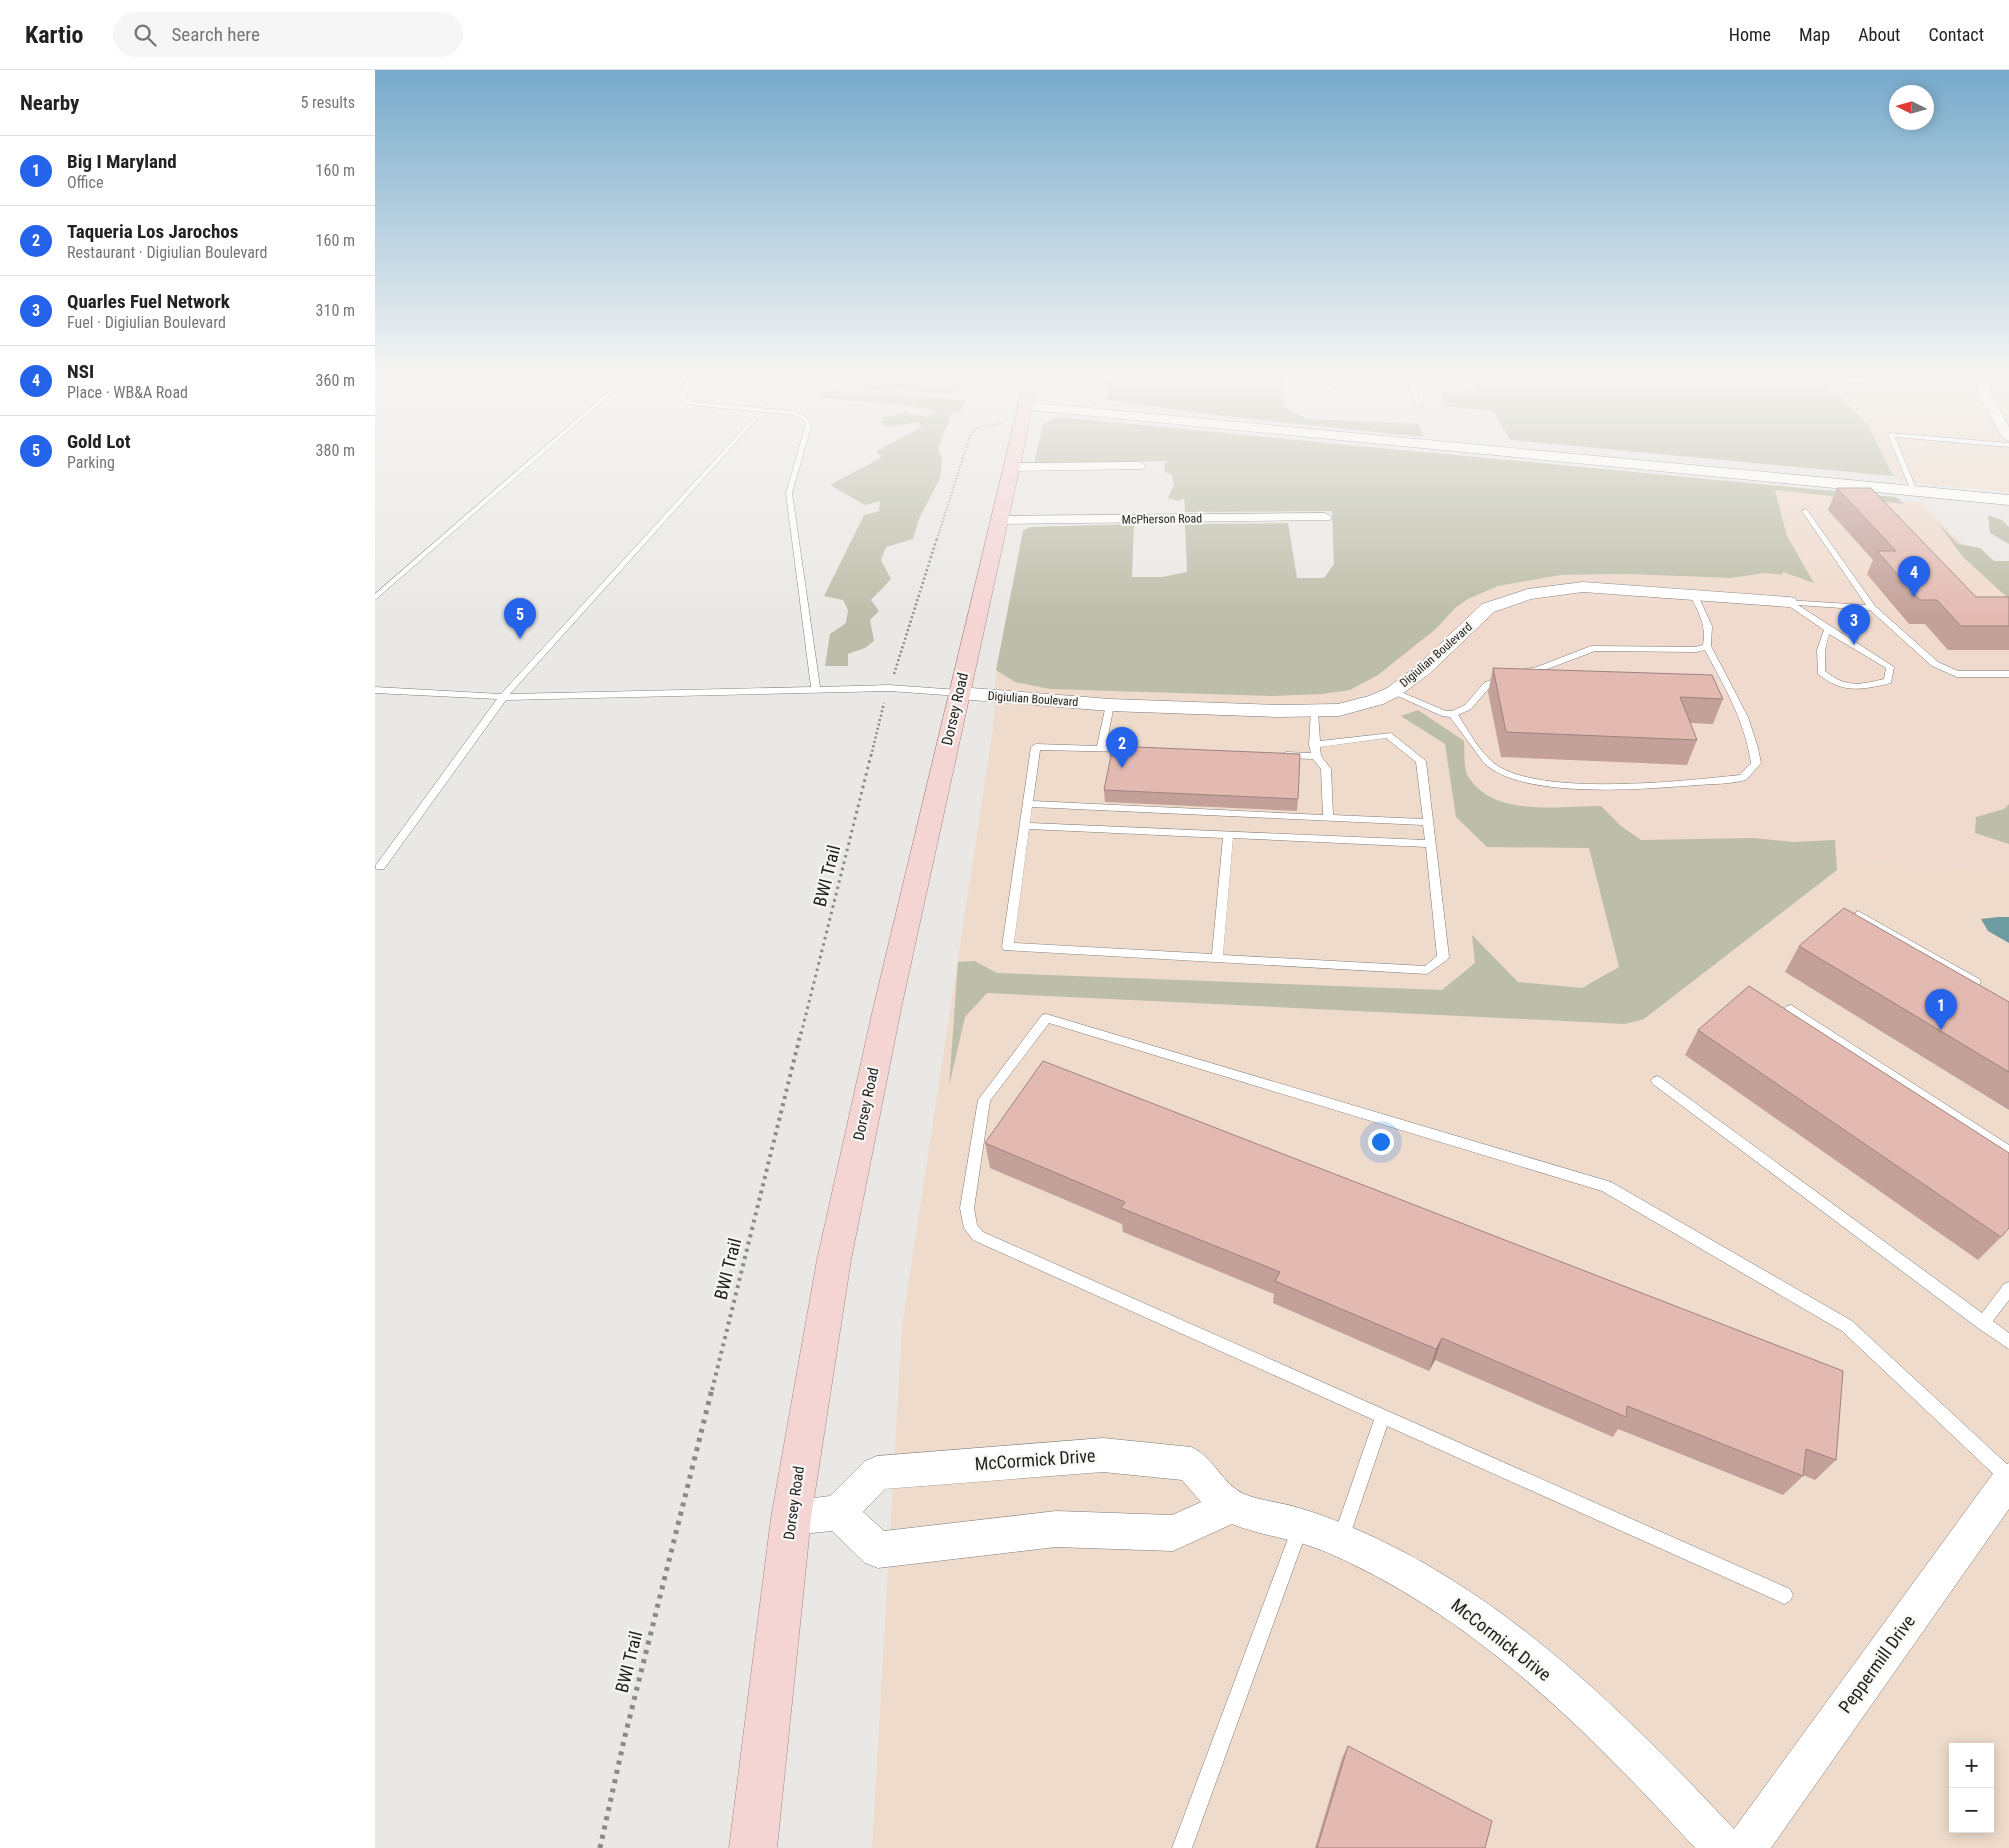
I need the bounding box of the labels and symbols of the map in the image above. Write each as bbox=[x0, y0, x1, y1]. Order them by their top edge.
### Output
north arrow bbox=[1889, 85, 1934, 130]
street label: McPherson Road bbox=[1122, 511, 1202, 527]
pin: 4 bbox=[1898, 556, 1930, 597]
pin: 5 bbox=[504, 598, 536, 639]
pin: 3 bbox=[1838, 604, 1870, 645]
street label: Digiulian Boulevard bbox=[1397, 620, 1475, 690]
street label: Dorsey Road bbox=[938, 671, 972, 747]
street label: Digiulian Boulevard bbox=[987, 689, 1079, 709]
pin: 2 bbox=[1106, 727, 1138, 768]
street label: BWI Trail bbox=[809, 843, 844, 909]
pin: 1 bbox=[1925, 989, 1957, 1030]
street label: Dorsey Road bbox=[849, 1066, 883, 1142]
your location bbox=[1368, 1129, 1394, 1155]
street label: BWI Trail bbox=[710, 1236, 745, 1302]
street label: McCormick Drive bbox=[974, 1445, 1096, 1474]
street label: Dorsey Road bbox=[780, 1465, 808, 1541]
street label: McCormick Drive bbox=[1447, 1594, 1555, 1685]
street label: Peppermill Drive bbox=[1834, 1611, 1919, 1717]
street label: BWI Trail bbox=[611, 1629, 646, 1695]

